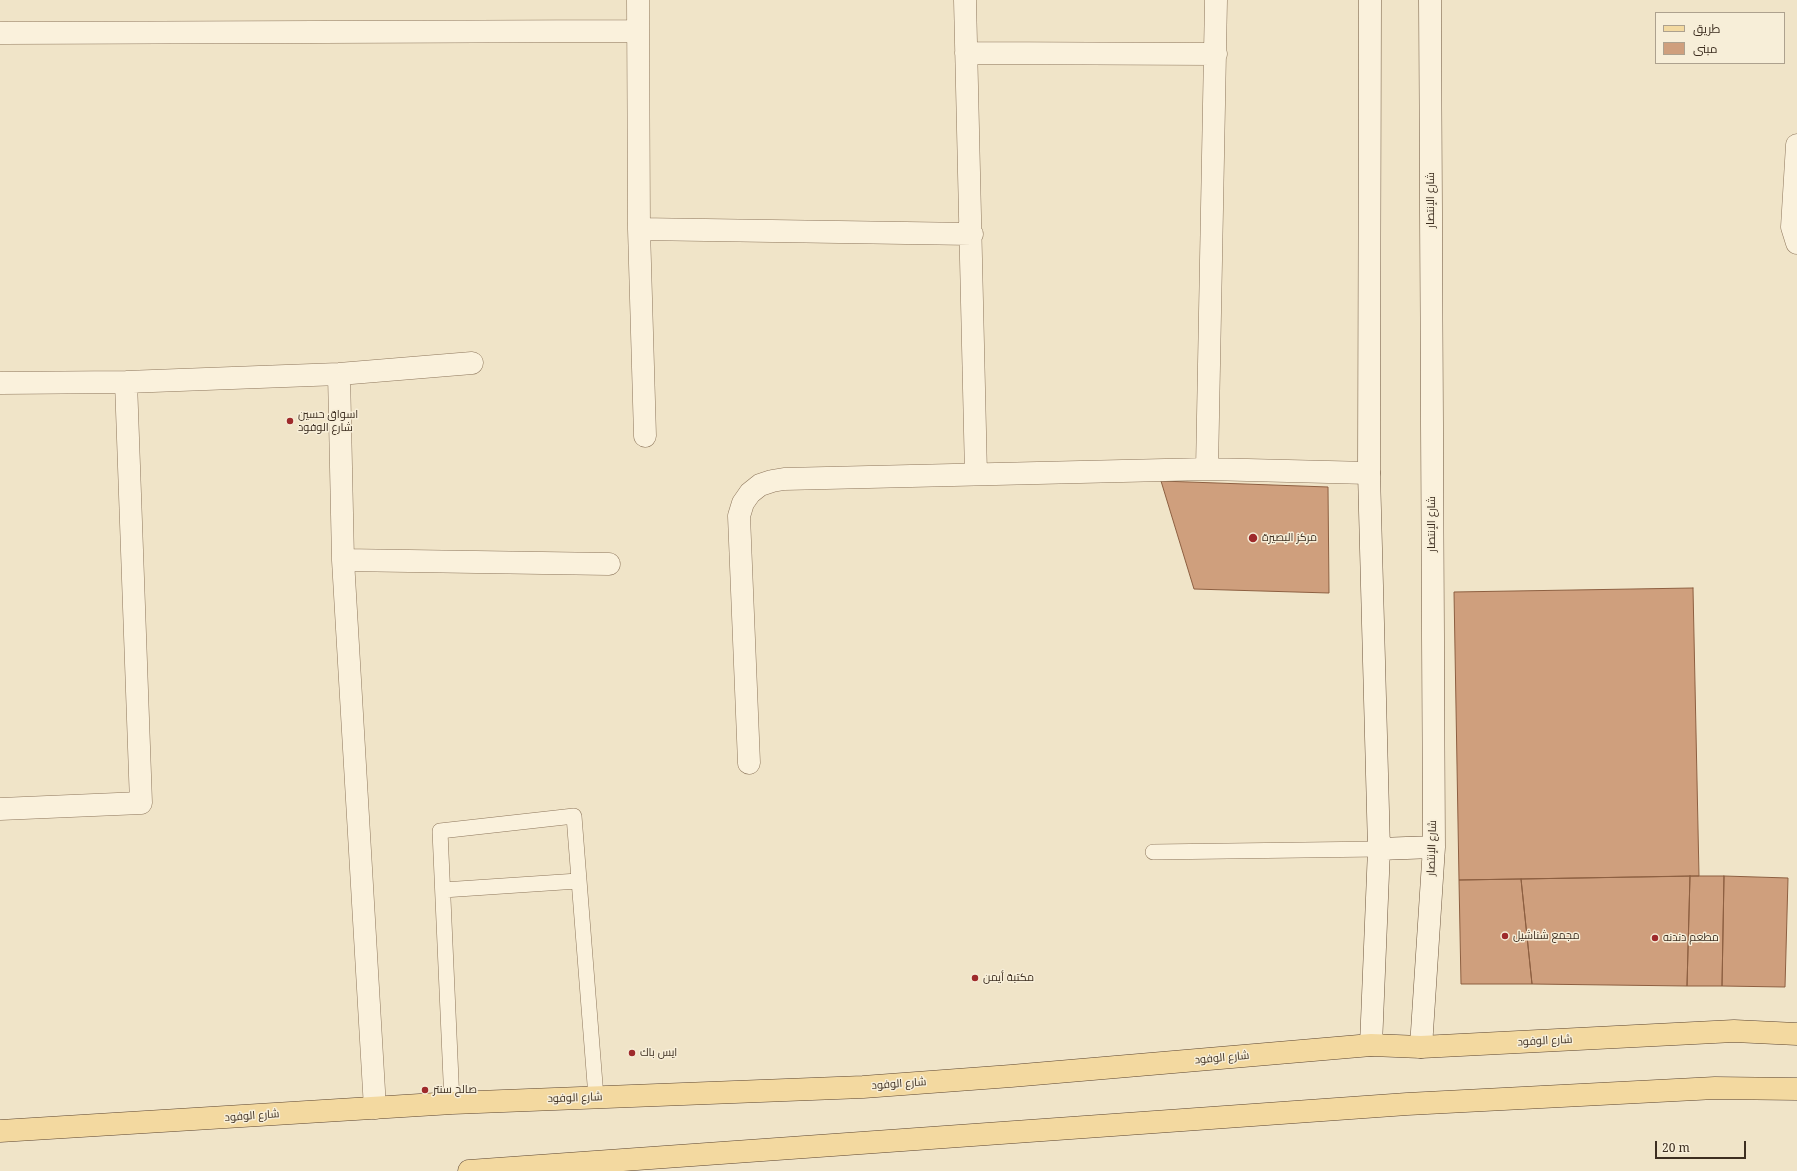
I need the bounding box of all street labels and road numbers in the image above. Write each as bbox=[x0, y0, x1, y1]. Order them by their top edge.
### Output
street label: شارع الإنتصار bbox=[1424, 172, 1438, 228]
street label: شارع الإنتصار bbox=[1425, 496, 1439, 552]
street label: شارع الإنتصار bbox=[1424, 820, 1440, 876]
street label: شارع الوفود bbox=[1517, 1033, 1573, 1049]
street label: شارع الوفود bbox=[1194, 1049, 1250, 1067]
street label: شارع الوفود bbox=[871, 1076, 927, 1092]
street label: شارع الوفود bbox=[547, 1090, 603, 1106]
street label: شارع الوفود bbox=[224, 1108, 280, 1124]

